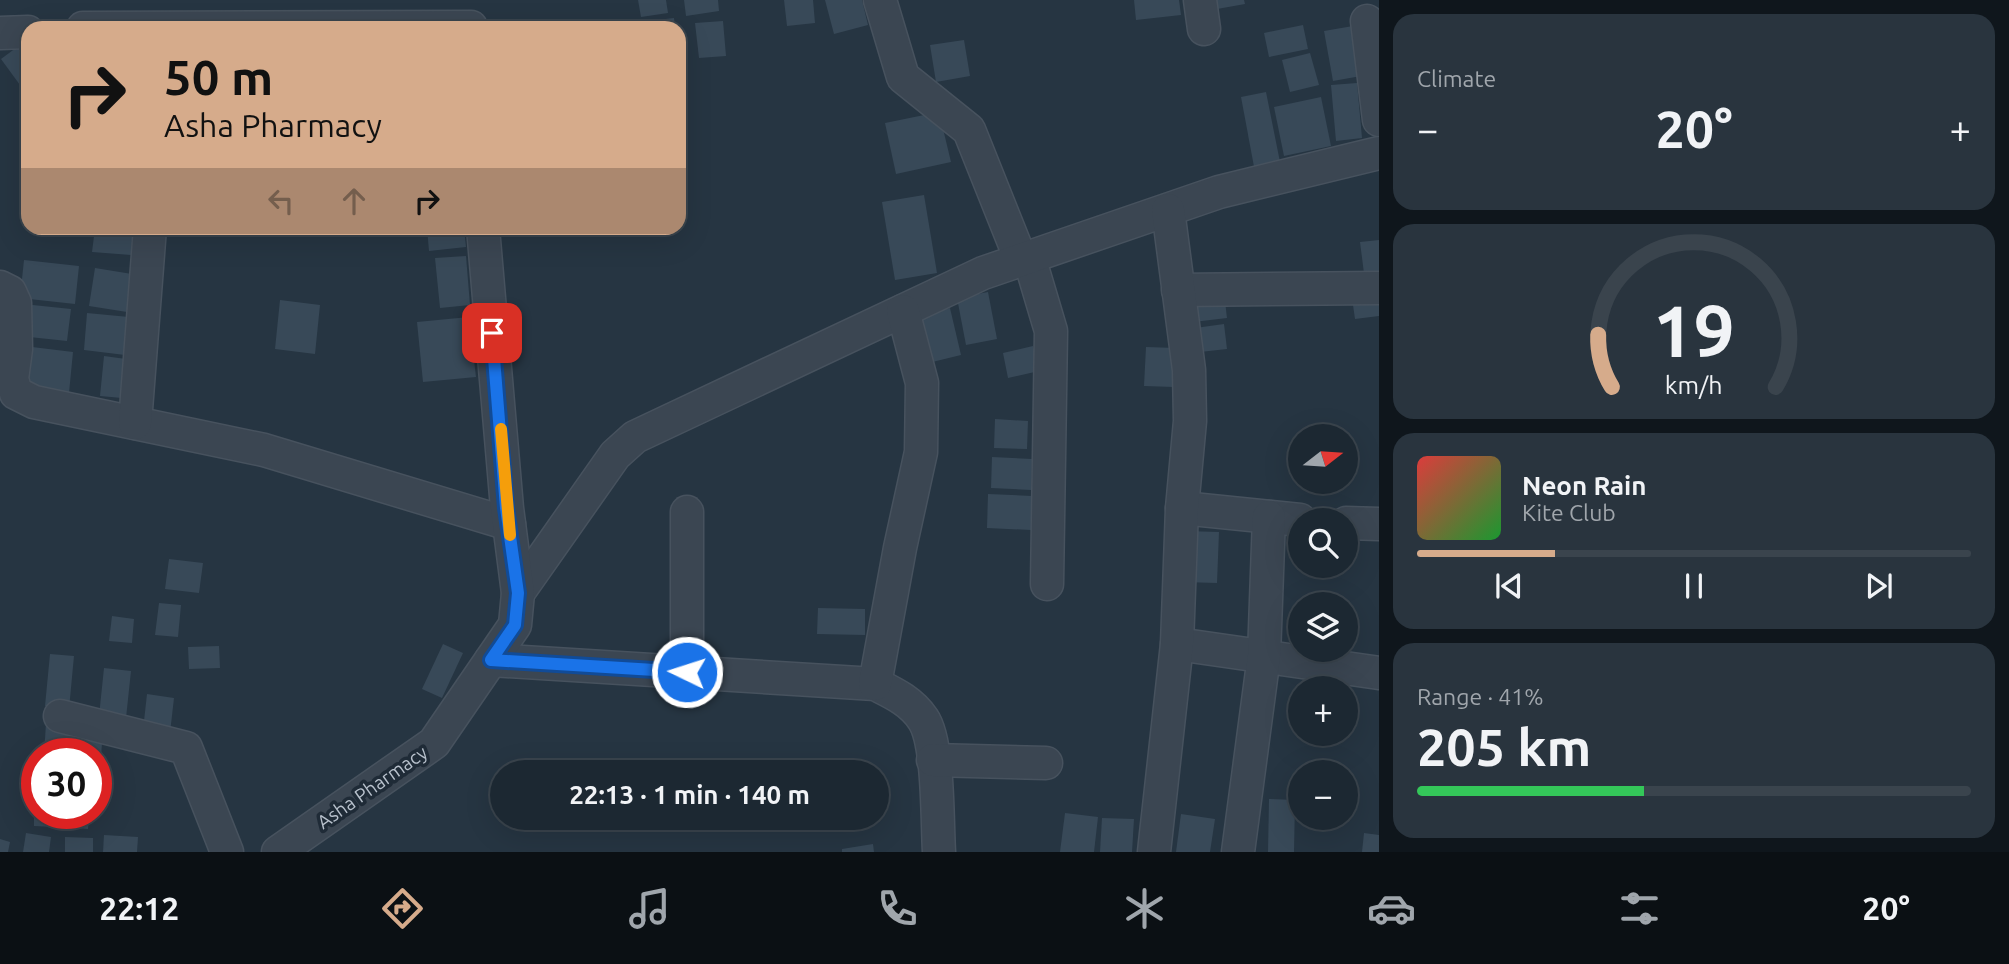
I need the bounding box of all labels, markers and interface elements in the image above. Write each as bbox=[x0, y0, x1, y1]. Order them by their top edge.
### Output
icon: right bbox=[49, 49, 140, 140]
text: 50 m bbox=[164, 49, 273, 104]
text: Climate bbox=[1417, 66, 1496, 91]
text: 20° bbox=[1655, 100, 1733, 158]
text: Asha Pharmacy bbox=[164, 107, 382, 143]
text: − bbox=[1417, 108, 1438, 150]
text: + bbox=[1950, 108, 1971, 150]
icon: left bbox=[262, 182, 300, 220]
icon: ahead bbox=[335, 182, 373, 220]
icon: right bbox=[408, 182, 446, 220]
text: 19 bbox=[1653, 290, 1735, 372]
pin bbox=[462, 303, 522, 363]
icon: arrive bbox=[473, 314, 511, 352]
text: km/h bbox=[1665, 371, 1723, 399]
north arrow bbox=[1288, 424, 1358, 494]
map controls bbox=[1288, 424, 1358, 830]
text: Neon Rain bbox=[1522, 471, 1647, 500]
text: Kite Club bbox=[1522, 500, 1616, 525]
button: search bbox=[1288, 508, 1358, 578]
icon: previous bbox=[1490, 567, 1528, 605]
icon: pause bbox=[1675, 567, 1713, 605]
icon: next bbox=[1860, 567, 1898, 605]
button: layers bbox=[1288, 592, 1358, 662]
position arrow bbox=[650, 635, 724, 709]
button: + bbox=[1288, 676, 1358, 746]
text: Range · 41% bbox=[1417, 684, 1544, 709]
text: 205 km bbox=[1417, 718, 1591, 776]
speed limit sign: 30 bbox=[21, 738, 112, 829]
street label: Asha Pharmacy bbox=[313, 741, 431, 833]
button: − bbox=[1288, 760, 1358, 830]
text: 22:13 · 1 min · 140 m bbox=[569, 780, 810, 809]
icon: directions bbox=[378, 884, 427, 933]
icon: music bbox=[625, 884, 674, 933]
icon: phone bbox=[873, 884, 922, 933]
icon: climate bbox=[1120, 884, 1169, 933]
icon: car bbox=[1367, 884, 1416, 933]
icon: filters bbox=[1615, 884, 1664, 933]
text: 22:12 bbox=[99, 890, 179, 926]
text: 20° bbox=[1862, 890, 1910, 926]

